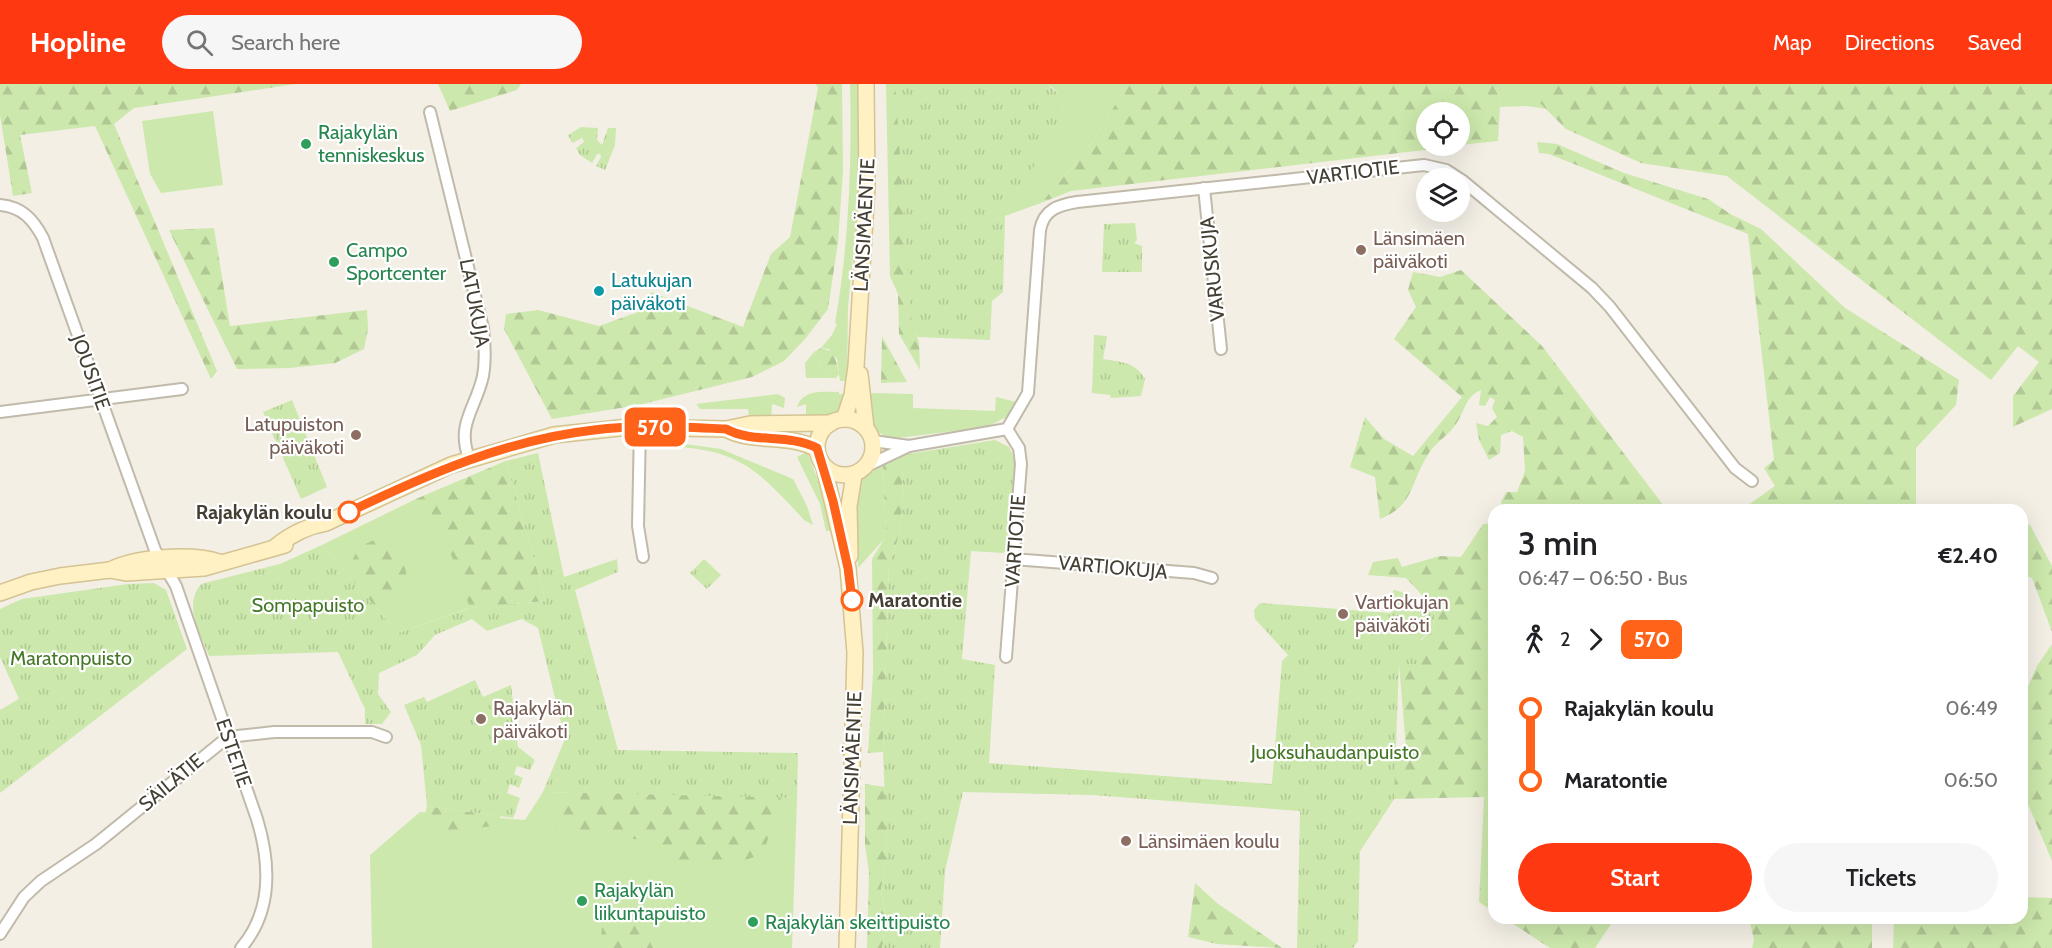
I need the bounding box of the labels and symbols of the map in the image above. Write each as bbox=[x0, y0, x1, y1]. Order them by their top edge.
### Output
place label: Rajakylän tenniskeskus bbox=[318, 120, 425, 167]
marker: Rajakylän tenniskeskus bbox=[299, 137, 313, 151]
street label: VARTIOTIE bbox=[1305, 154, 1401, 190]
street label: LÄNSIMÄENTIE bbox=[849, 158, 879, 292]
street label: VARUSKUJA bbox=[1195, 215, 1229, 322]
place label: Länsimäen päiväkoti bbox=[1373, 226, 1465, 273]
place label: Campo Sportcenter bbox=[346, 238, 447, 285]
marker: Länsimäen päiväkoti bbox=[1354, 243, 1368, 257]
marker: Campo Sportcenter bbox=[327, 255, 341, 269]
street label: LATUKUJA bbox=[455, 257, 495, 350]
place label: Latukujan päiväkoti bbox=[611, 268, 692, 315]
marker: Latukujan päiväkoti bbox=[592, 284, 606, 298]
street label: JOUSITIE bbox=[66, 330, 116, 413]
line badge: 570 bbox=[620, 408, 690, 446]
place label: Latupuiston päiväkoti bbox=[244, 412, 344, 459]
marker: Latupuiston päiväkoti bbox=[349, 428, 363, 442]
street label: VARTIOTIE bbox=[1000, 494, 1030, 588]
place label: Rajakylän koulu bbox=[196, 500, 332, 524]
marker: Rajakylän koulu bbox=[338, 501, 360, 523]
street label: VARTIOKUJA bbox=[1057, 550, 1169, 584]
place label: Maratontie bbox=[868, 588, 962, 612]
marker: Maratontie bbox=[841, 589, 863, 611]
place label: Vartiokujan päiväköti bbox=[1355, 590, 1449, 637]
park label: Sompapuisto bbox=[252, 593, 364, 617]
marker: Vartiokujan päiväköti bbox=[1336, 607, 1350, 621]
park label: Maratonpuisto bbox=[10, 646, 132, 670]
street label: LÄNSIMÄENTIE bbox=[838, 691, 866, 825]
place label: Rajakylän päiväkoti bbox=[493, 696, 573, 743]
marker: Rajakylän päiväkoti bbox=[474, 712, 488, 726]
street label: ESTETIE bbox=[211, 715, 257, 791]
park label: Juoksuhaudanpuisto bbox=[1250, 740, 1419, 764]
street label: SÄILÄTIE bbox=[134, 748, 208, 816]
place label: Länsimäen koulu bbox=[1138, 829, 1280, 853]
marker: Länsimäen koulu bbox=[1119, 834, 1133, 848]
place label: Rajakylän liikuntapuisto bbox=[594, 878, 706, 925]
marker: Rajakylän liikuntapuisto bbox=[575, 894, 589, 908]
place label: Rajakylän skeittipuisto bbox=[765, 910, 950, 934]
marker: Rajakylän skeittipuisto bbox=[746, 915, 760, 929]

